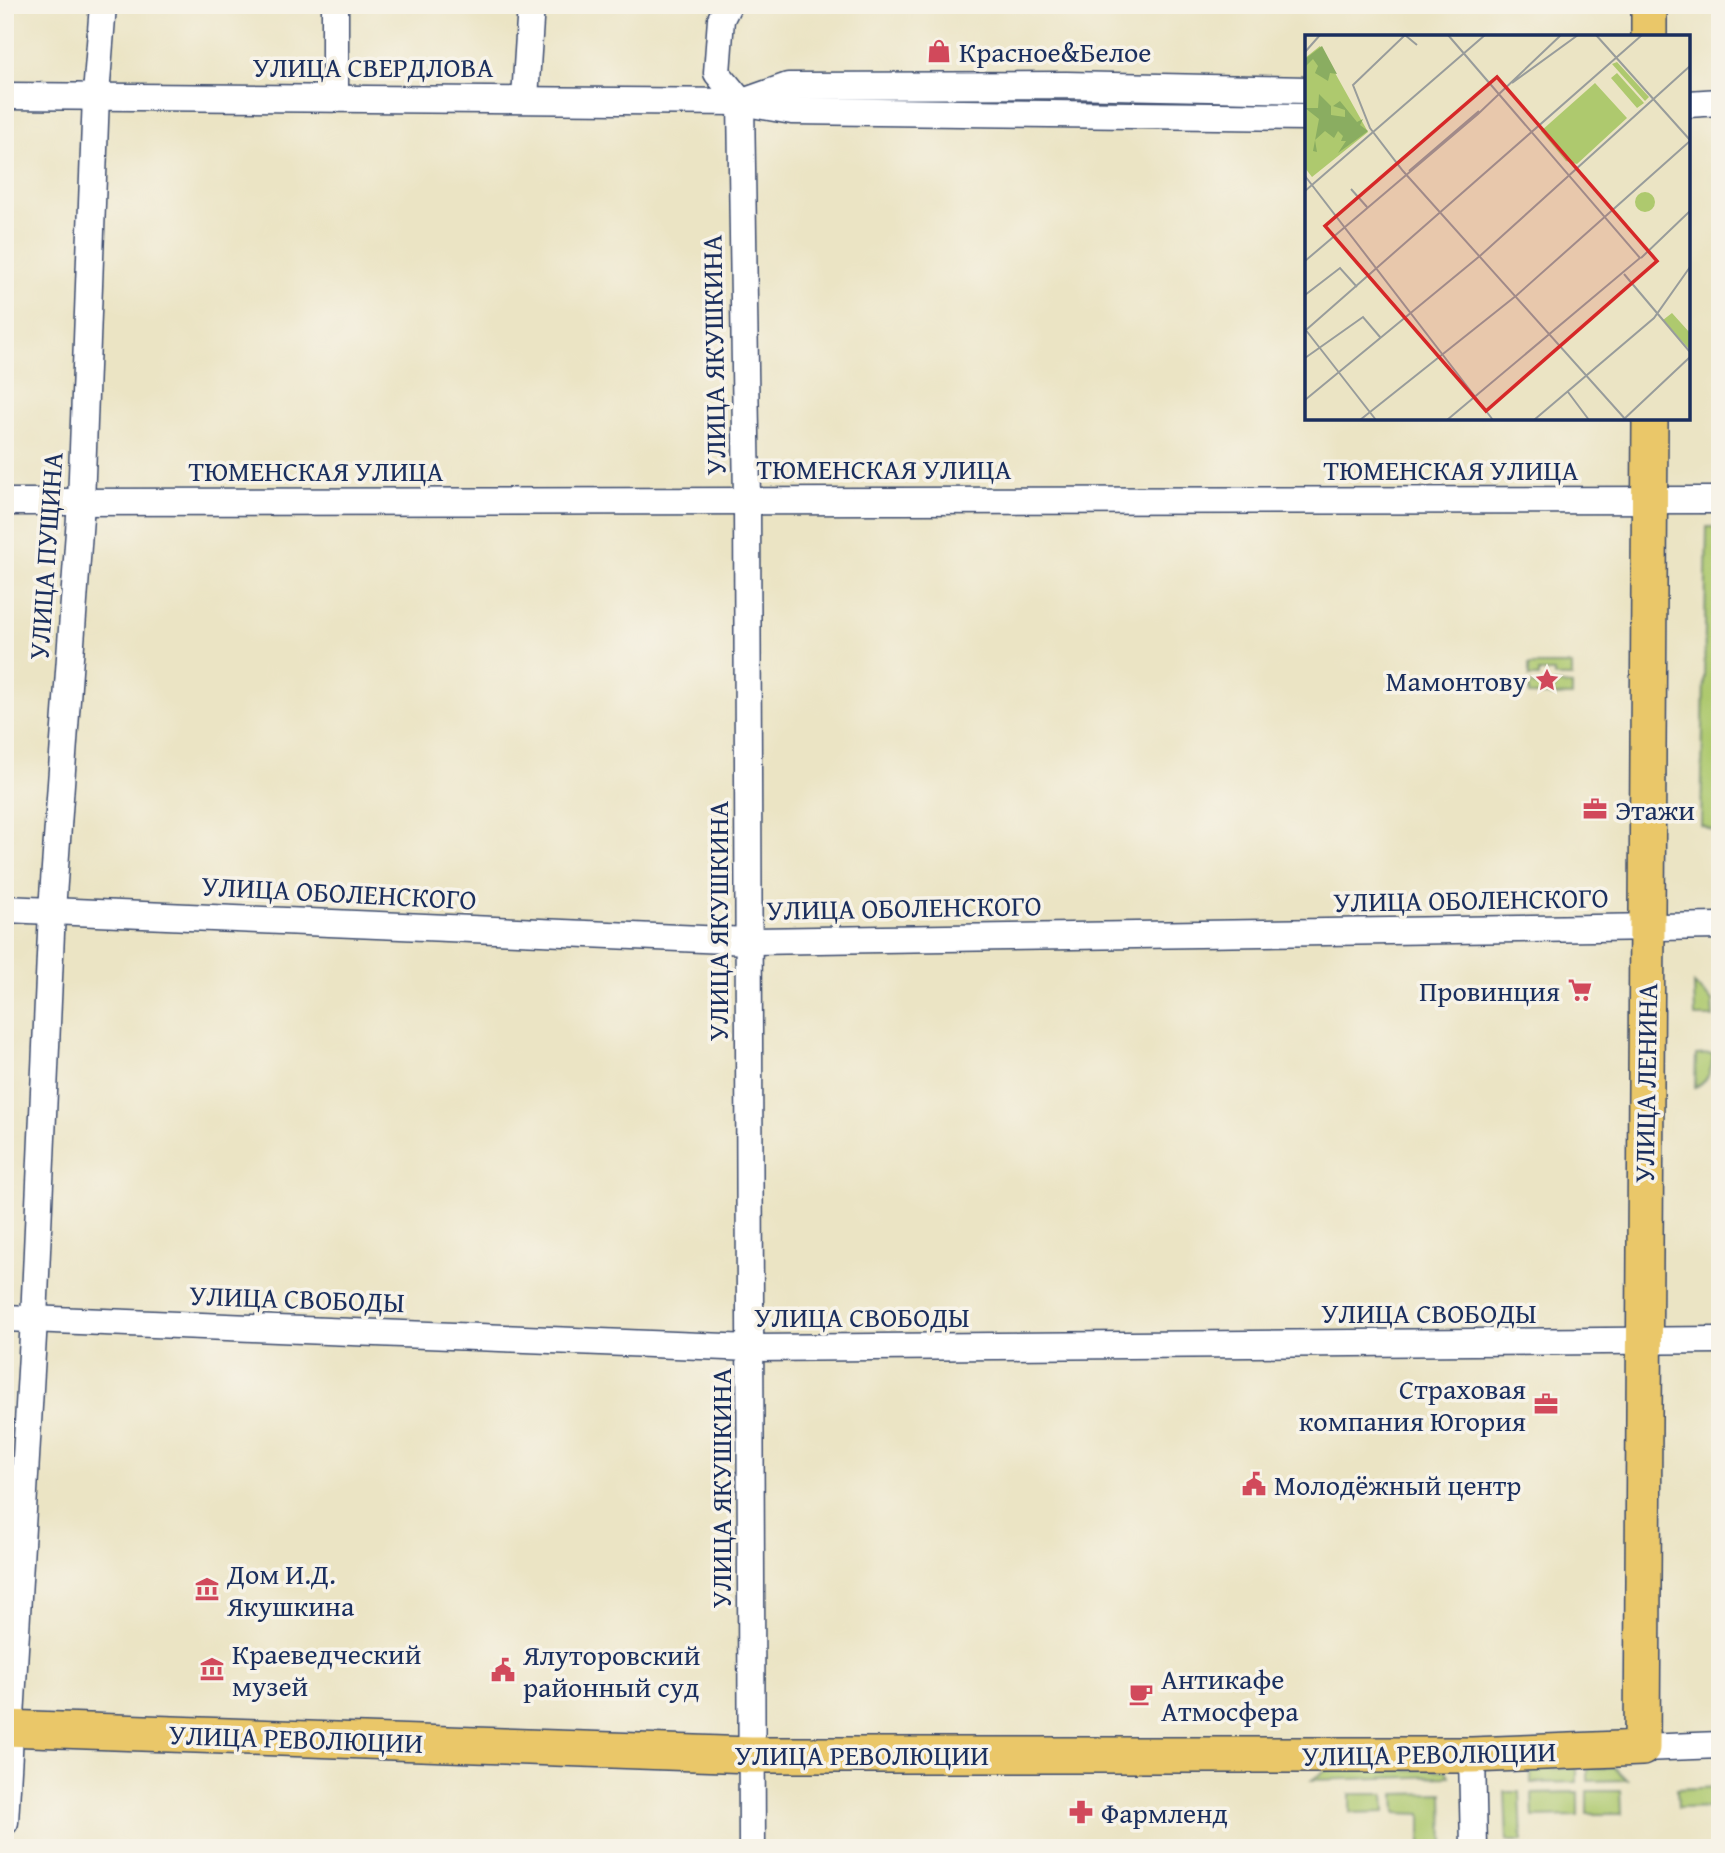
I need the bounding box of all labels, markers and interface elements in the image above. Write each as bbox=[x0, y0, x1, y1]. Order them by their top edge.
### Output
place label: Красное&Белое bbox=[959, 31, 1152, 72]
inset map bbox=[1305, 35, 1690, 420]
shop icon: Красное&Белое bbox=[925, 37, 953, 65]
street label: УЛИЦА СВЕРДЛОВА bbox=[253, 46, 493, 87]
street label: УЛИЦА ЯКУШКИНА bbox=[690, 234, 736, 476]
street label: ТЮМЕНСКАЯ УЛИЦА bbox=[756, 448, 1012, 489]
street label: ТЮМЕНСКАЯ УЛИЦА bbox=[1323, 449, 1579, 490]
street label: ТЮМЕНСКАЯ УЛИЦА bbox=[188, 450, 444, 491]
street label: УЛИЦА ПУЩИНА bbox=[17, 451, 73, 661]
place label: Мамонтову bbox=[1385, 660, 1527, 701]
place icon: Мамонтову bbox=[1533, 666, 1561, 694]
place label: Этажи bbox=[1615, 789, 1695, 830]
office icon: Этажи bbox=[1581, 795, 1609, 823]
street label: УЛИЦА ЯКУШКИНА bbox=[697, 801, 738, 1041]
street label: УЛИЦА ОБОЛЕНСКОГО bbox=[200, 864, 478, 920]
street label: УЛИЦА ОБОЛЕНСКОГО bbox=[1333, 876, 1609, 922]
street label: УЛИЦА ОБОЛЕНСКОГО bbox=[766, 884, 1042, 930]
place label: Провинция bbox=[1419, 970, 1560, 1011]
supermarket icon: Провинция bbox=[1566, 976, 1594, 1004]
street label: УЛИЦА ЛЕНИНА bbox=[1623, 983, 1667, 1183]
street label: УЛИЦА СВОБОДЫ bbox=[189, 1274, 405, 1322]
street label: УЛИЦА СВОБОДЫ bbox=[1321, 1292, 1537, 1333]
street label: УЛИЦА СВОБОДЫ bbox=[754, 1296, 970, 1337]
street label: УЛИЦА ЯКУШКИНА bbox=[700, 1368, 741, 1608]
place label: Страховая компания Югория bbox=[1299, 1368, 1526, 1441]
office icon: Страховая компания Югория bbox=[1532, 1390, 1560, 1418]
place label: Молодёжный центр bbox=[1274, 1464, 1521, 1505]
public building icon: Молодёжный центр bbox=[1240, 1470, 1268, 1498]
place label: Дом И.Д. Якушкина bbox=[226, 1553, 355, 1626]
museum icon: Дом И.Д. Якушкина bbox=[193, 1575, 221, 1603]
place label: Краеведческий музей bbox=[232, 1633, 421, 1706]
place label: Ялуторовский районный суд bbox=[522, 1634, 700, 1707]
museum icon: Краеведческий музей bbox=[198, 1655, 226, 1683]
public building icon: Ялуторовский районный суд bbox=[489, 1656, 517, 1684]
place label: Антикафе Атмосфера bbox=[1161, 1658, 1299, 1731]
cafe icon: Антикафе Атмосфера bbox=[1127, 1680, 1155, 1708]
street label: УЛИЦА РЕВОЛЮЦИИ bbox=[168, 1713, 424, 1763]
street label: УЛИЦА РЕВОЛЮЦИИ bbox=[1301, 1730, 1557, 1776]
street label: УЛИЦА РЕВОЛЮЦИИ bbox=[735, 1734, 989, 1775]
place label: Фармленд bbox=[1101, 1792, 1228, 1833]
pharmacy icon: Фармленд bbox=[1067, 1798, 1095, 1826]

